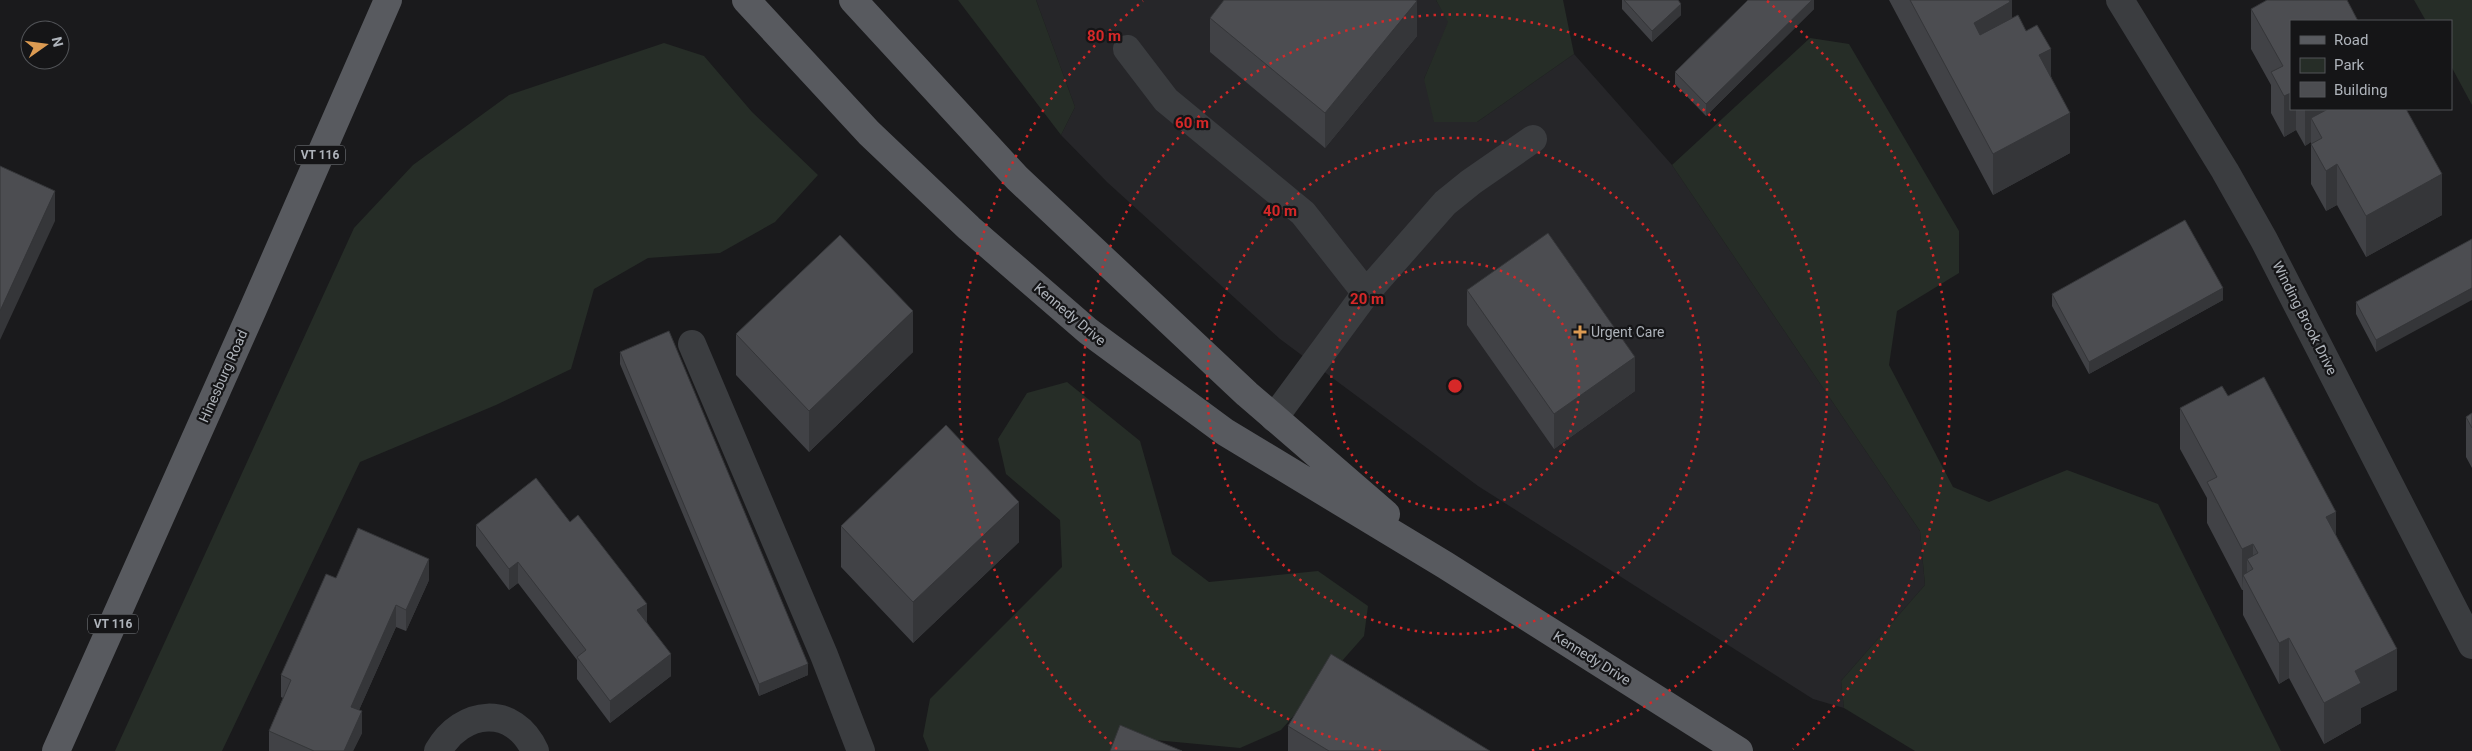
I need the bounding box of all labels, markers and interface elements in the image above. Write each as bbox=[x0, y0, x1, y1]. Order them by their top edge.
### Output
north arrow bbox=[20, 20, 70, 70]
legend bbox=[2290, 20, 2452, 110]
text: 80 m bbox=[1087, 27, 1121, 45]
text: Road bbox=[2334, 31, 2368, 49]
text: N bbox=[49, 35, 67, 49]
text: Park bbox=[2334, 56, 2365, 74]
text: Building bbox=[2334, 81, 2388, 99]
text: 60 m bbox=[1175, 114, 1209, 132]
road number: VT 116 bbox=[295, 146, 345, 164]
text: 40 m bbox=[1263, 202, 1297, 220]
street label: Winding Brook Drive bbox=[2269, 259, 2341, 377]
street label: Kennedy Drive bbox=[1031, 279, 1109, 349]
text: 20 m bbox=[1350, 290, 1384, 308]
place label: Urgent Care bbox=[1591, 324, 1665, 340]
marker: Urgent Care bbox=[1573, 325, 1587, 339]
street label: Hinesburg Road bbox=[195, 327, 251, 425]
centre of rings bbox=[1446, 377, 1464, 395]
road number: VT 116 bbox=[88, 614, 138, 634]
street label: Kennedy Drive bbox=[1550, 628, 1634, 688]

